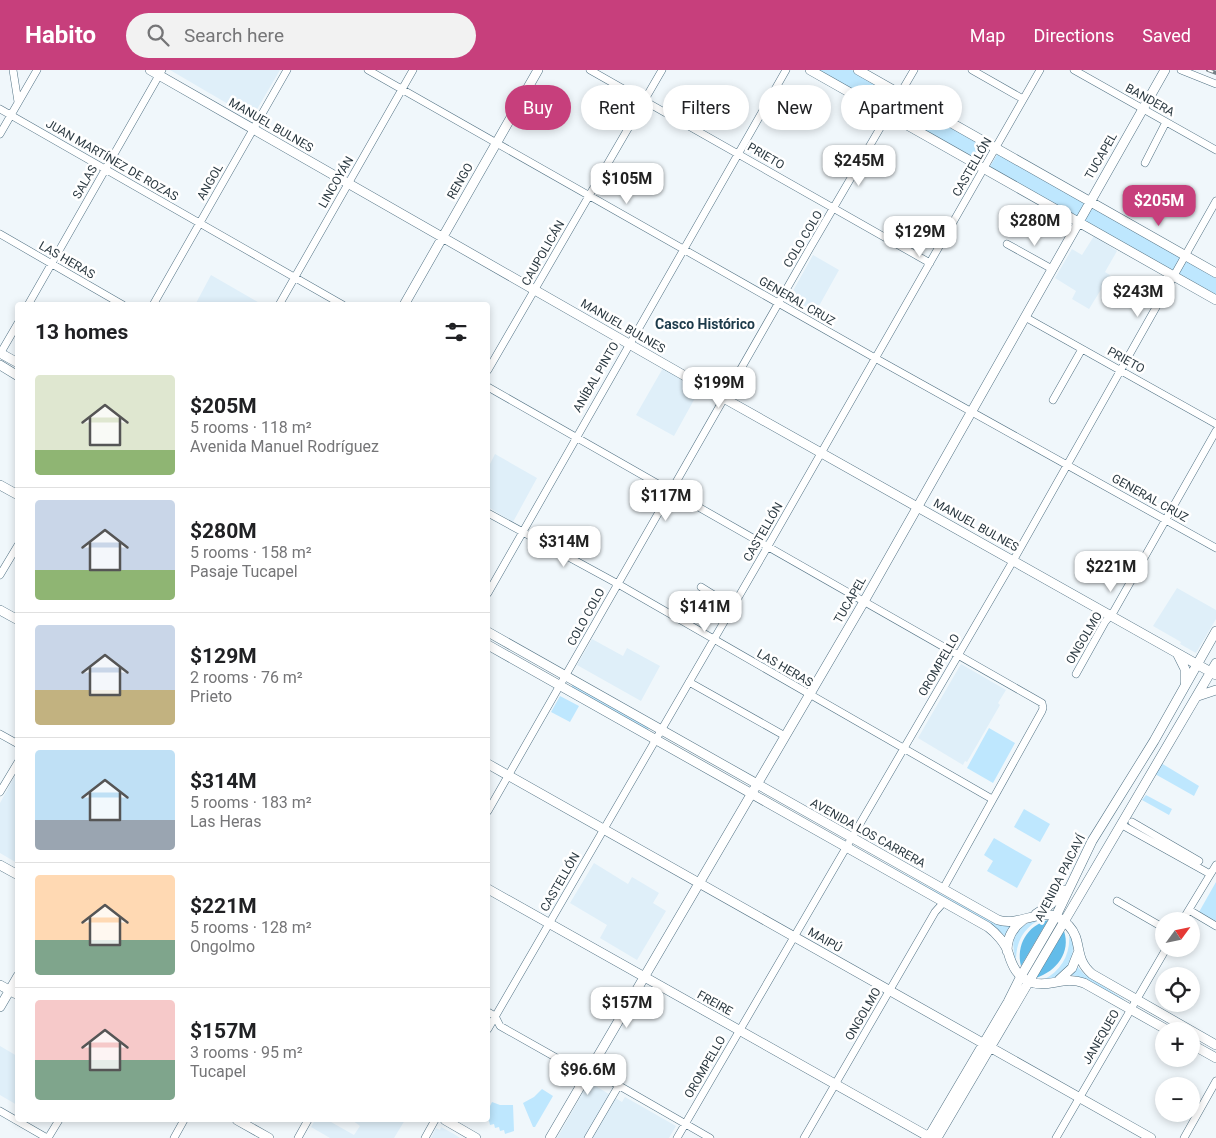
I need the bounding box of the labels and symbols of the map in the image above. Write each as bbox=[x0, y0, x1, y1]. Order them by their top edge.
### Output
street label: BANDERA bbox=[1123, 81, 1177, 119]
street label: MANUEL BULNES bbox=[226, 95, 316, 155]
street label: JUAN MARTÍNEZ DE ROZAS bbox=[43, 115, 181, 204]
street label: TUCAPEL bbox=[1082, 130, 1120, 182]
street label: CASTELLÓN bbox=[949, 134, 995, 199]
street label: PRIETO bbox=[745, 140, 787, 172]
pin: $245M bbox=[824, 144, 894, 187]
street label: LINCOYÁN bbox=[315, 153, 356, 210]
street label: ANGOL bbox=[194, 161, 226, 203]
street label: RENGO bbox=[444, 161, 476, 201]
pin: $105M bbox=[592, 162, 662, 205]
street label: SALAS bbox=[70, 163, 100, 201]
pin: $205M bbox=[1124, 184, 1194, 227]
pin: $280M bbox=[1000, 204, 1070, 247]
street label: COLO COLO bbox=[781, 208, 825, 270]
pin: $129M bbox=[885, 216, 955, 258]
street label: CAUPOLICÁN bbox=[518, 217, 567, 288]
street label: LAS HERAS bbox=[37, 238, 97, 282]
street label: GENERAL CRUZ bbox=[757, 274, 837, 328]
pin: $243M bbox=[1103, 276, 1173, 318]
street label: MANUEL BULNES bbox=[578, 296, 668, 356]
district label: Casco Histórico bbox=[655, 316, 755, 332]
street label: ANÍBAL PINTO bbox=[569, 339, 622, 415]
street label: PRIETO bbox=[1105, 344, 1147, 376]
pin: $199M bbox=[684, 366, 754, 409]
street label: GENERAL CRUZ bbox=[1109, 471, 1191, 525]
pin: $117M bbox=[631, 480, 701, 522]
street label: MANUEL BULNES bbox=[931, 496, 1021, 554]
street label: CASTELLÓN bbox=[740, 499, 786, 564]
pin: $314M bbox=[529, 526, 599, 568]
pin: $221M bbox=[1076, 550, 1146, 593]
street label: TUCAPEL bbox=[831, 574, 869, 626]
street label: COLO COLO bbox=[564, 586, 608, 648]
pin: $141M bbox=[670, 590, 740, 633]
street label: ONGOLMO bbox=[1063, 609, 1105, 667]
street label: OROMPELLO bbox=[916, 631, 962, 699]
street label: LAS HERAS bbox=[755, 646, 815, 690]
street label: AVENIDA LOS CARRERA bbox=[808, 796, 928, 870]
street label: AVENIDA PAICAVÍ bbox=[1031, 831, 1088, 924]
street label: CASTELLÓN bbox=[537, 849, 583, 914]
north arrow bbox=[1155, 912, 1200, 958]
street label: MAIPÚ bbox=[805, 924, 845, 955]
street label: ONGOLMO bbox=[842, 985, 884, 1043]
pin: $157M bbox=[592, 986, 662, 1029]
street label: FREIRE bbox=[695, 988, 735, 1018]
street label: JANEQUEO bbox=[1080, 1007, 1122, 1067]
street label: OROMPELLO bbox=[682, 1033, 728, 1101]
pin: $96.6M bbox=[547, 1054, 629, 1096]

